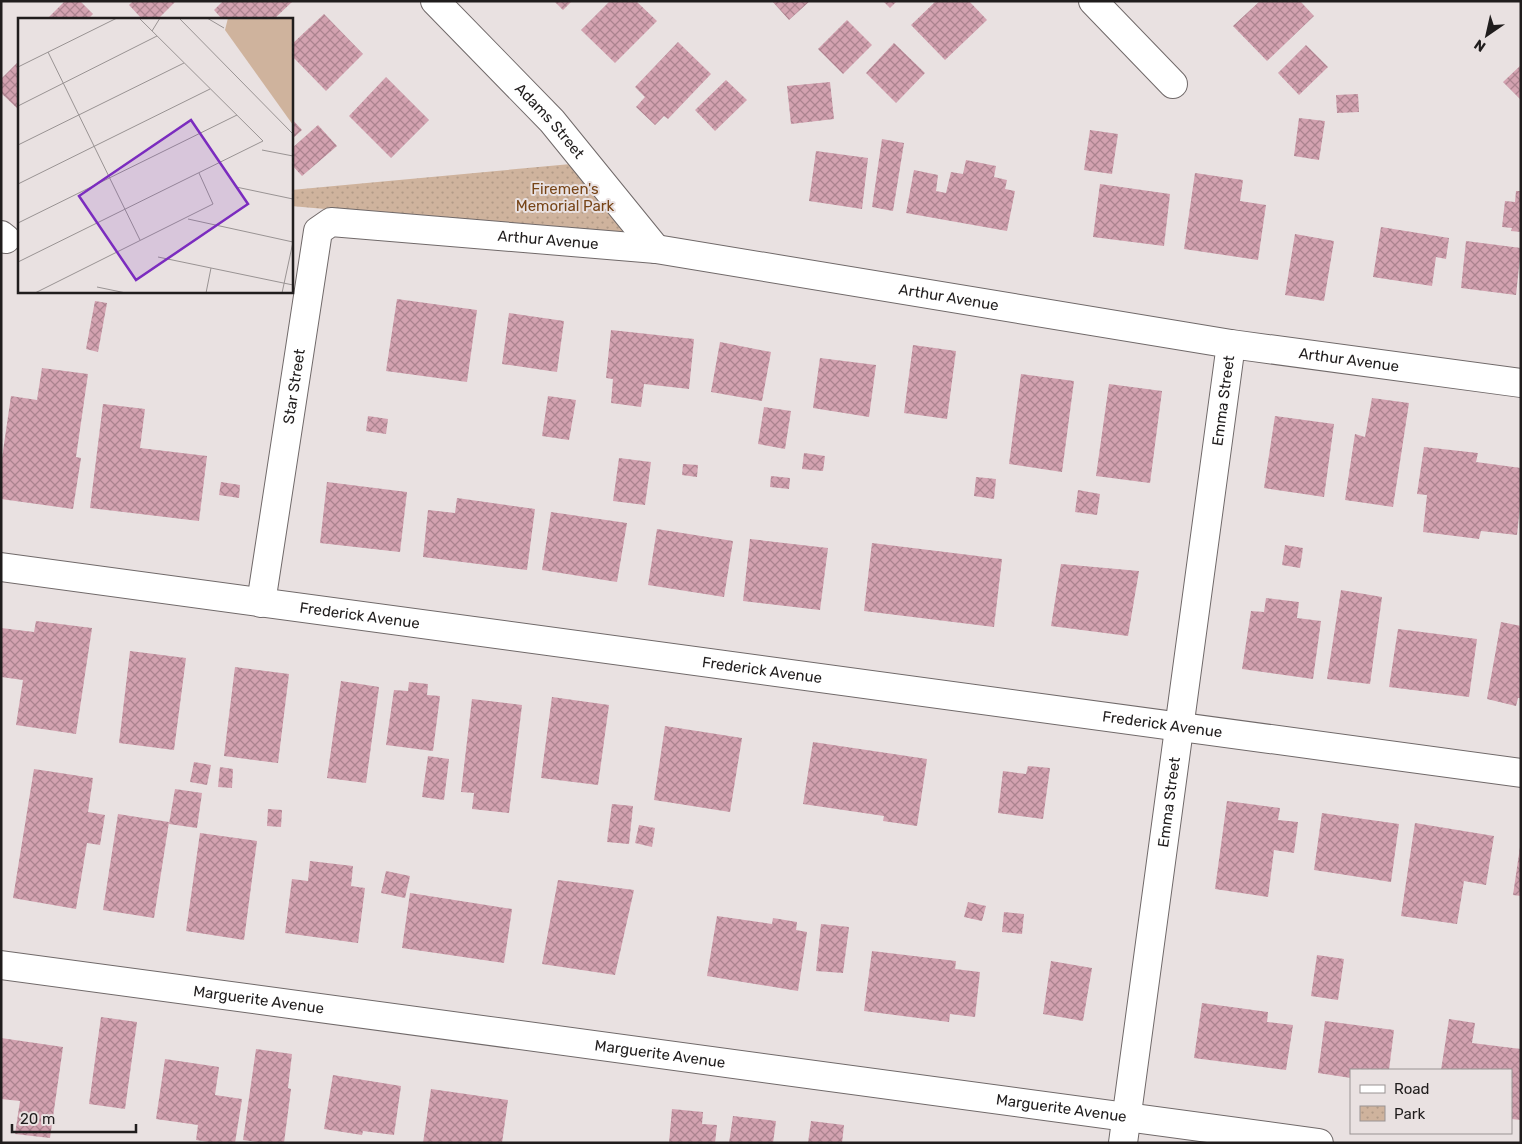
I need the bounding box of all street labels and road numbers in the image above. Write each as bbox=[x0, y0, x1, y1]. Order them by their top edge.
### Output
street label: Adams Street bbox=[511, 79, 588, 163]
street label: Arthur Avenue bbox=[497, 227, 599, 253]
street label: Arthur Avenue bbox=[897, 280, 1000, 314]
street label: Arthur Avenue bbox=[1298, 344, 1400, 376]
street label: Star Street bbox=[280, 347, 309, 425]
street label: Emma Street bbox=[1208, 354, 1238, 447]
street label: Frederick Avenue bbox=[299, 599, 421, 633]
street label: Frederick Avenue bbox=[701, 653, 823, 687]
street label: Frederick Avenue bbox=[1101, 707, 1224, 741]
street label: Emma Street bbox=[1154, 756, 1184, 848]
street label: Marguerite Avenue bbox=[192, 982, 325, 1018]
street label: Marguerite Avenue bbox=[594, 1036, 726, 1072]
street label: Marguerite Avenue bbox=[995, 1090, 1128, 1126]

